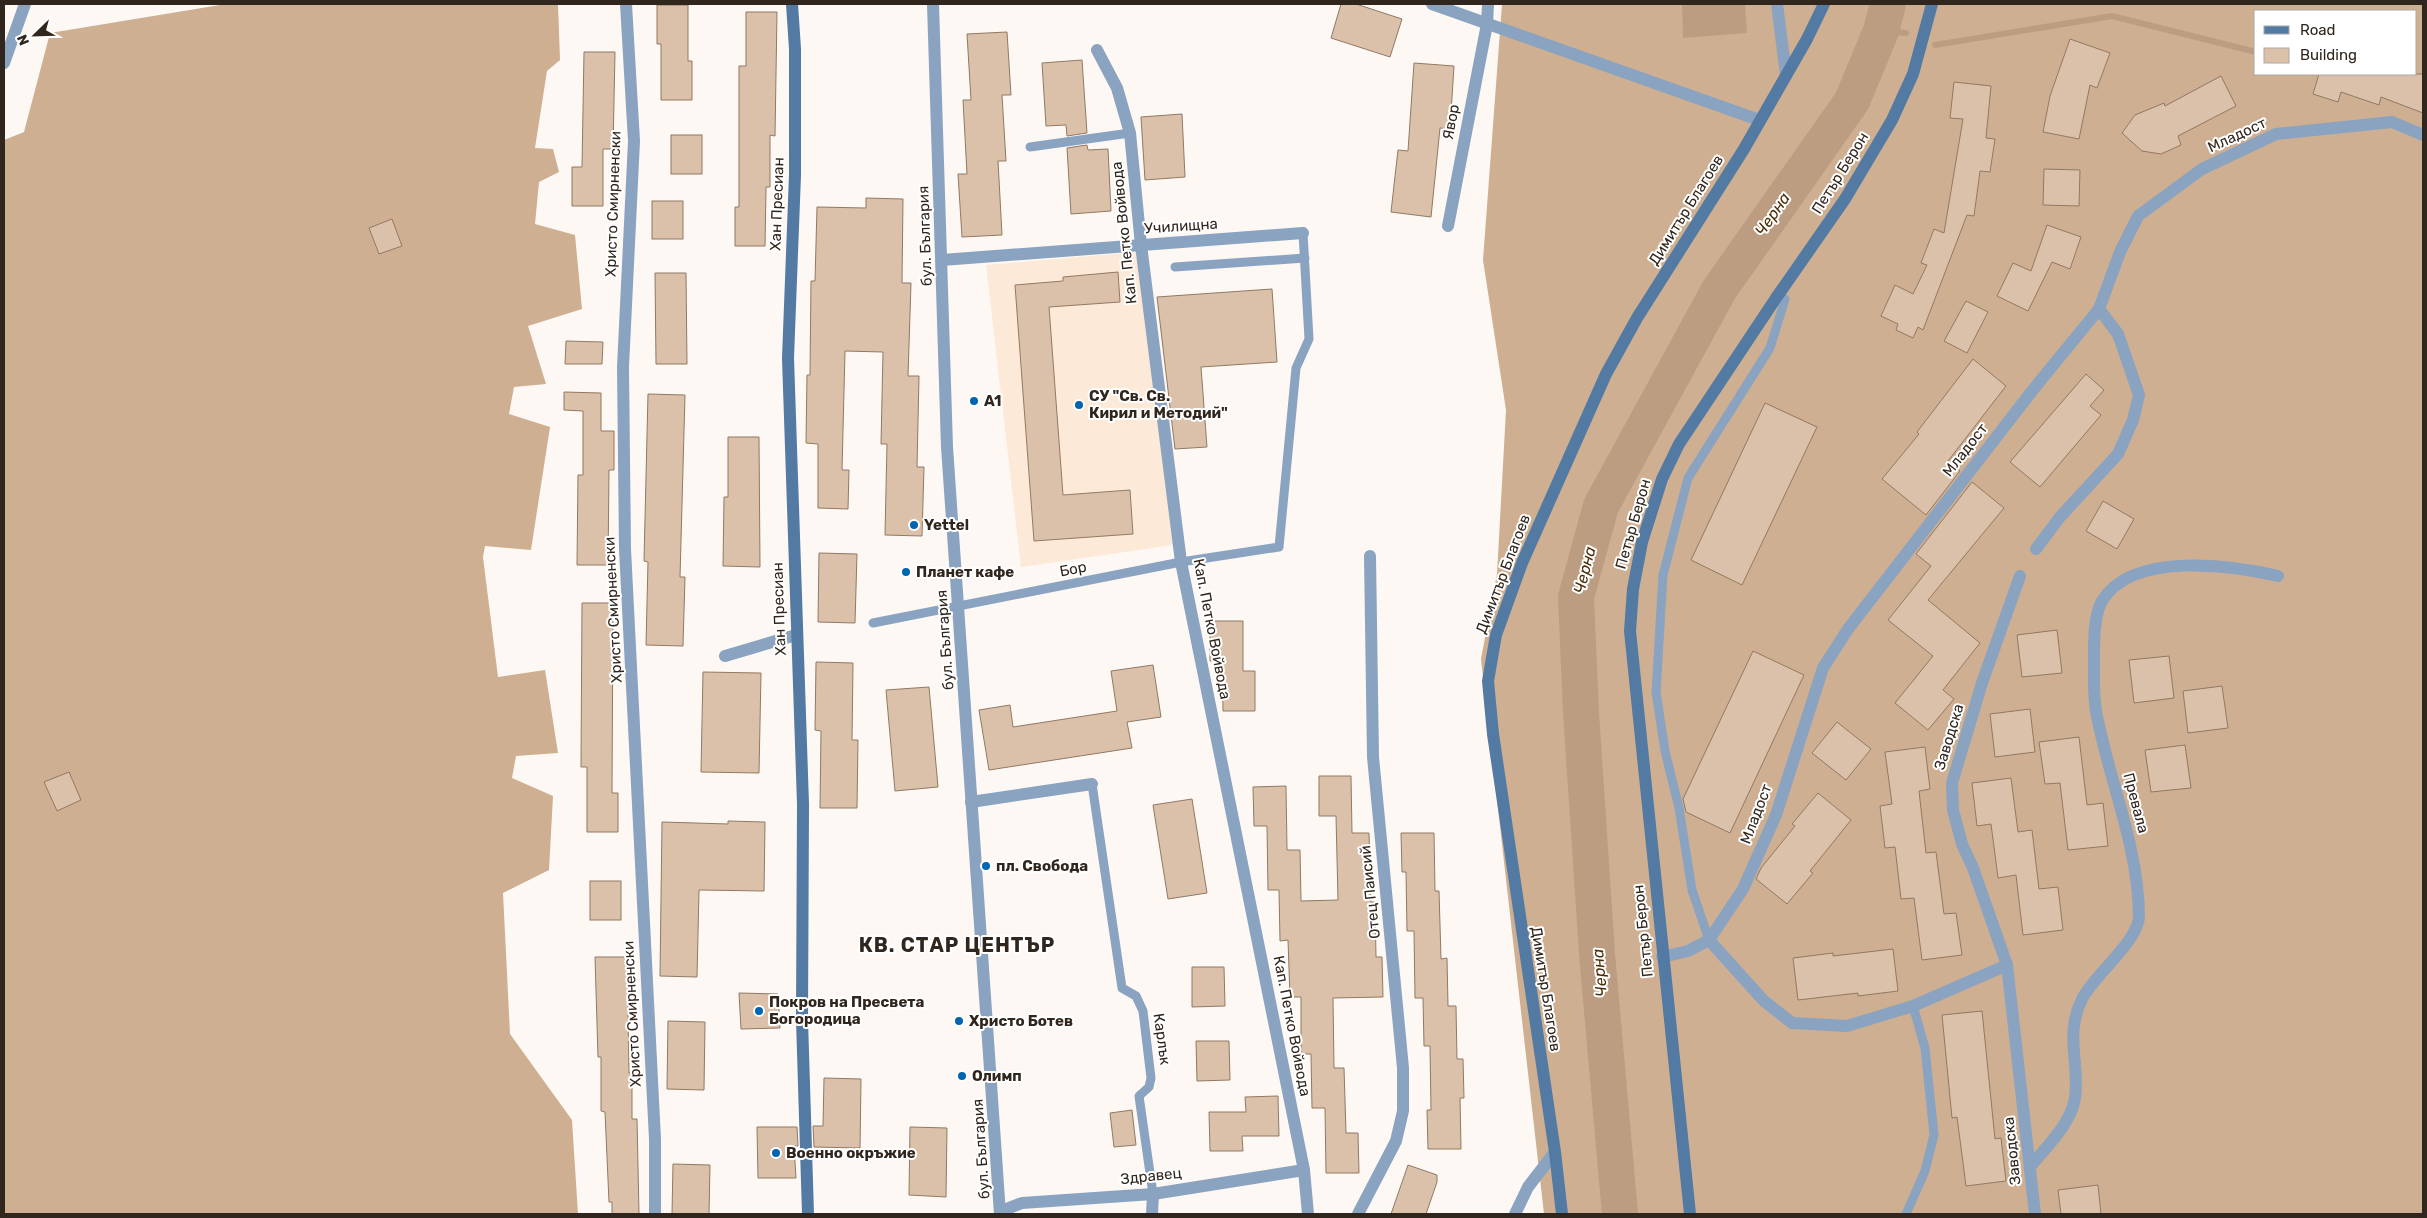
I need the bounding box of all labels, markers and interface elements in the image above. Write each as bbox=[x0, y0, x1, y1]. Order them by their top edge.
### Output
north arrow bbox=[10, 10, 60, 60]
legend bbox=[2254, 10, 2417, 75]
text: Road bbox=[2300, 21, 2336, 39]
text: N bbox=[14, 32, 33, 48]
text: Building bbox=[2300, 46, 2357, 64]
street label: Явор bbox=[1439, 103, 1463, 141]
street label: Младост bbox=[2205, 114, 2269, 156]
street label: Петър Берон bbox=[1808, 129, 1872, 217]
street label: Христо Смирненски bbox=[601, 131, 625, 277]
street label: Димитър Благоев bbox=[1645, 152, 1727, 268]
street label: Хан Пресиан bbox=[766, 157, 788, 251]
street label: Кап. Петко Войвода bbox=[1108, 161, 1140, 305]
street label: бул. България bbox=[914, 185, 936, 287]
water label: Черна bbox=[1751, 189, 1794, 239]
street label: Училищна bbox=[1144, 214, 1218, 238]
place label: СУ "Св. Св. Кирил и Методий" bbox=[1089, 387, 1228, 422]
place label: A1 bbox=[984, 392, 1002, 410]
marker: A1 bbox=[968, 395, 980, 407]
marker: СУ "Св. Св. Кирил и Методий" bbox=[1073, 399, 1085, 411]
street label: Младост bbox=[1939, 420, 1992, 480]
street label: Петър Берон bbox=[1612, 477, 1654, 571]
street label: Димитър Благоев bbox=[1472, 512, 1534, 636]
place label: Yettel bbox=[924, 516, 969, 534]
marker: Yettel bbox=[908, 519, 920, 531]
street label: Христо Смирненски bbox=[600, 537, 626, 683]
water label: Черна bbox=[1569, 544, 1600, 596]
street label: Кап. Петко Войвода bbox=[1190, 557, 1234, 701]
street label: Бор bbox=[1058, 558, 1088, 580]
street label: Хан Пресиан bbox=[768, 562, 790, 656]
place label: Планет кафе bbox=[916, 563, 1014, 581]
marker: Планет кафе bbox=[900, 566, 912, 578]
street label: бул. България bbox=[933, 589, 957, 691]
street label: Заводска bbox=[1930, 702, 1968, 772]
street label: Превала bbox=[2119, 771, 2153, 835]
street label: Младост bbox=[1736, 781, 1776, 846]
street label: Отец Паисий bbox=[1356, 844, 1384, 940]
place label: пл. Свобода bbox=[996, 857, 1088, 875]
marker: пл. Свобода bbox=[980, 860, 992, 872]
street label: Петър Берон bbox=[1629, 884, 1657, 978]
street label: Димитър Благоев bbox=[1527, 925, 1565, 1053]
district label: КВ. СТАР ЦЕНТЪР bbox=[859, 933, 1055, 957]
street label: Христо Смирненски bbox=[619, 941, 645, 1087]
water label: Черна bbox=[1588, 948, 1611, 998]
street label: Кап. Петко Войвода bbox=[1270, 954, 1314, 1098]
place label: Покров на Пресвета Богородица bbox=[769, 993, 925, 1028]
marker: Покров на Пресвета Богородица bbox=[753, 1005, 765, 1017]
place label: Христо Ботев bbox=[969, 1012, 1073, 1030]
street label: Карлък bbox=[1149, 1012, 1175, 1066]
marker: Христо Ботев bbox=[953, 1015, 965, 1027]
place label: Олимп bbox=[972, 1067, 1022, 1085]
marker: Олимп bbox=[956, 1070, 968, 1082]
street label: бул. България bbox=[969, 1098, 993, 1200]
street label: Заводска bbox=[1999, 1116, 2025, 1186]
place label: Военно окръжие bbox=[786, 1144, 916, 1162]
marker: Военно окръжие bbox=[770, 1147, 782, 1159]
street label: Здравец bbox=[1119, 1164, 1183, 1188]

